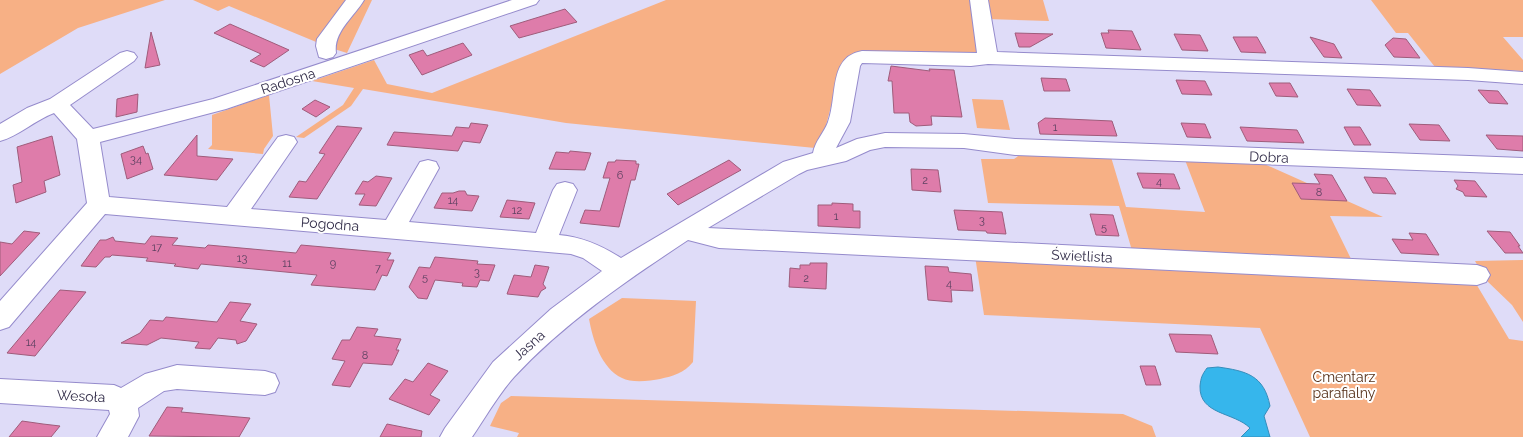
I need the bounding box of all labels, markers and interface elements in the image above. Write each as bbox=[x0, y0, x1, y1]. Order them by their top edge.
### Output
street label: Radosna bbox=[259, 65, 317, 97]
house number: 1 bbox=[1053, 121, 1058, 134]
street label: Dobra bbox=[1249, 148, 1289, 166]
house number: 34 bbox=[130, 153, 142, 166]
house number: 6 bbox=[617, 169, 624, 182]
house number: 2 bbox=[922, 174, 928, 187]
house number: 4 bbox=[1156, 175, 1162, 188]
house number: 8 bbox=[1316, 186, 1322, 199]
house number: 14 bbox=[448, 194, 458, 207]
house number: 12 bbox=[512, 204, 522, 217]
house number: 1 bbox=[834, 210, 839, 223]
street label: Pogodna bbox=[300, 214, 360, 234]
house number: 3 bbox=[979, 214, 985, 227]
house number: 5 bbox=[1101, 221, 1107, 234]
house number: 17 bbox=[152, 241, 162, 254]
street label: Świetlista bbox=[1051, 245, 1113, 266]
house number: 13 bbox=[237, 252, 247, 265]
house number: 11 bbox=[282, 257, 292, 270]
house number: 9 bbox=[330, 257, 336, 270]
house number: 7 bbox=[375, 262, 381, 275]
house number: 3 bbox=[474, 266, 480, 279]
house number: 5 bbox=[422, 271, 428, 284]
house number: 2 bbox=[803, 272, 809, 285]
house number: 4 bbox=[946, 277, 952, 290]
street label: Jasna bbox=[510, 327, 548, 363]
house number: 14 bbox=[26, 336, 36, 349]
house number: 8 bbox=[362, 349, 368, 362]
park label: Cmentarz parafialny bbox=[1313, 369, 1376, 401]
street label: Wesoła bbox=[56, 387, 106, 405]

